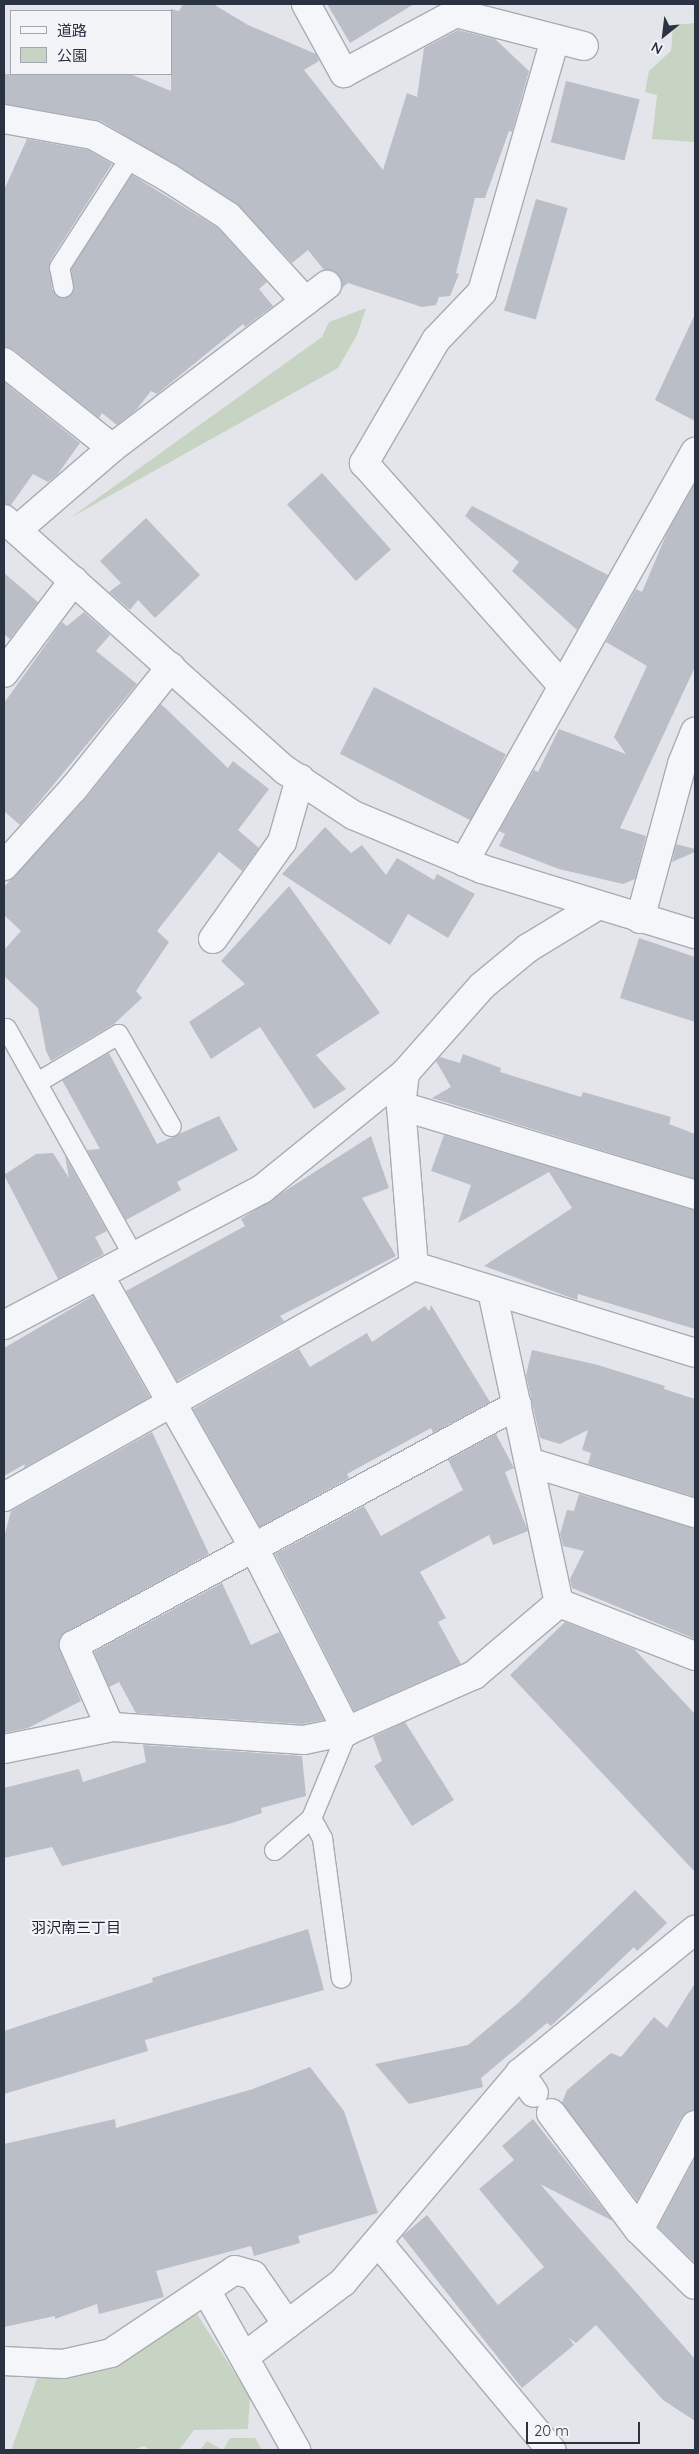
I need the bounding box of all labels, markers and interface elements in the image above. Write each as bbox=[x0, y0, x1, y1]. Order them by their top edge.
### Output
legend bbox=[10, 10, 172, 75]
north arrow bbox=[639, 10, 689, 60]
text: 道路 bbox=[57, 21, 87, 40]
text: N bbox=[648, 38, 666, 58]
text: 公園 bbox=[57, 46, 87, 65]
district label: 羽沢南三丁目 bbox=[31, 1919, 121, 1937]
scale bar bbox=[529, 2412, 643, 2444]
text: 20 m bbox=[534, 2421, 569, 2440]

